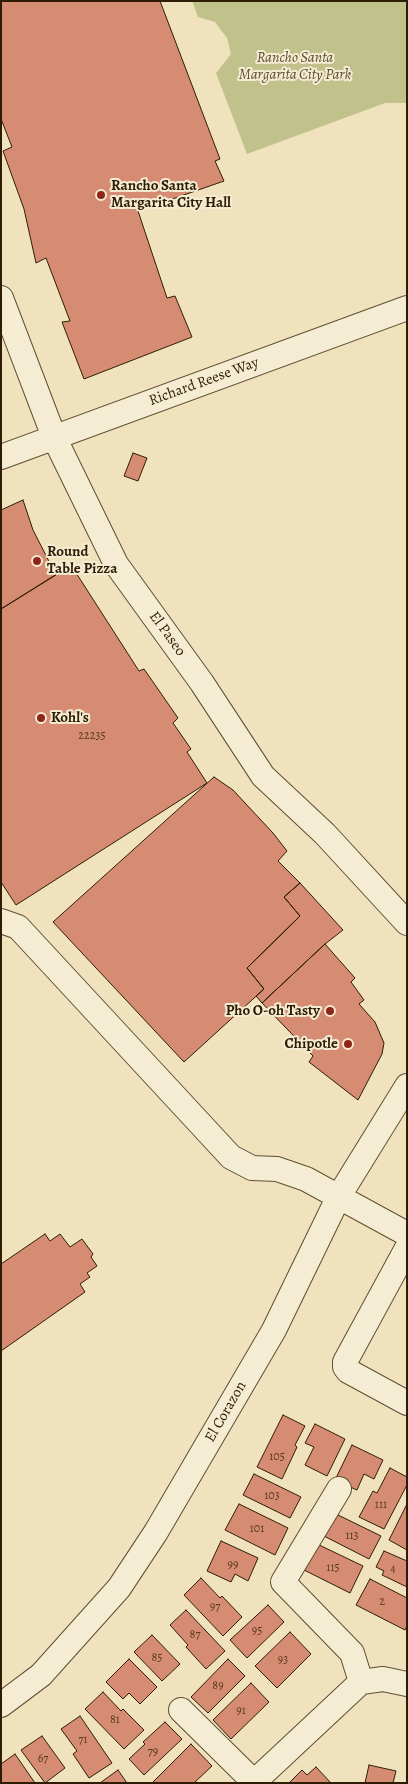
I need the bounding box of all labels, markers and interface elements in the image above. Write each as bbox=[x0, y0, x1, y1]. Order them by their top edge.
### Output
park label: Rancho Santa Margarita City Park bbox=[239, 49, 351, 84]
place label: Rancho Santa Margarita City Hall bbox=[111, 177, 231, 212]
marker: Rancho Santa Margarita City Hall bbox=[95, 189, 107, 201]
street label: Richard Reese Way bbox=[147, 354, 261, 410]
place label: Round Table Pizza bbox=[47, 543, 117, 578]
marker: Round Table Pizza bbox=[31, 555, 43, 567]
street label: El Paseo bbox=[145, 608, 189, 660]
place label: Kohl's bbox=[51, 709, 89, 727]
marker: Kohl's bbox=[35, 712, 47, 724]
house number: 22235 bbox=[78, 729, 106, 743]
place label: Pho O-oh Tasty bbox=[226, 1002, 320, 1020]
marker: Pho O-oh Tasty bbox=[324, 1005, 336, 1017]
place label: Chipotle bbox=[285, 1035, 338, 1053]
marker: Chipotle bbox=[342, 1038, 354, 1050]
street label: El Corazon bbox=[201, 1378, 251, 1446]
house number: 105 bbox=[269, 1450, 285, 1464]
house number: 103 bbox=[264, 1489, 280, 1503]
house number: 111 bbox=[375, 1498, 387, 1512]
house number: 101 bbox=[250, 1522, 264, 1536]
house number: 113 bbox=[345, 1529, 359, 1543]
house number: 99 bbox=[228, 1558, 238, 1572]
house number: 115 bbox=[326, 1561, 340, 1575]
house number: 4 bbox=[390, 1562, 396, 1576]
house number: 2 bbox=[379, 1595, 385, 1609]
house number: 97 bbox=[210, 1600, 220, 1614]
house number: 95 bbox=[252, 1624, 262, 1638]
house number: 87 bbox=[190, 1628, 200, 1642]
house number: 85 bbox=[152, 1651, 162, 1665]
house number: 93 bbox=[278, 1653, 288, 1667]
house number: 89 bbox=[212, 1679, 224, 1693]
house number: 91 bbox=[236, 1704, 246, 1718]
house number: 81 bbox=[110, 1713, 120, 1727]
house number: 71 bbox=[78, 1733, 88, 1747]
house number: 79 bbox=[148, 1745, 158, 1759]
house number: 67 bbox=[38, 1752, 48, 1766]

